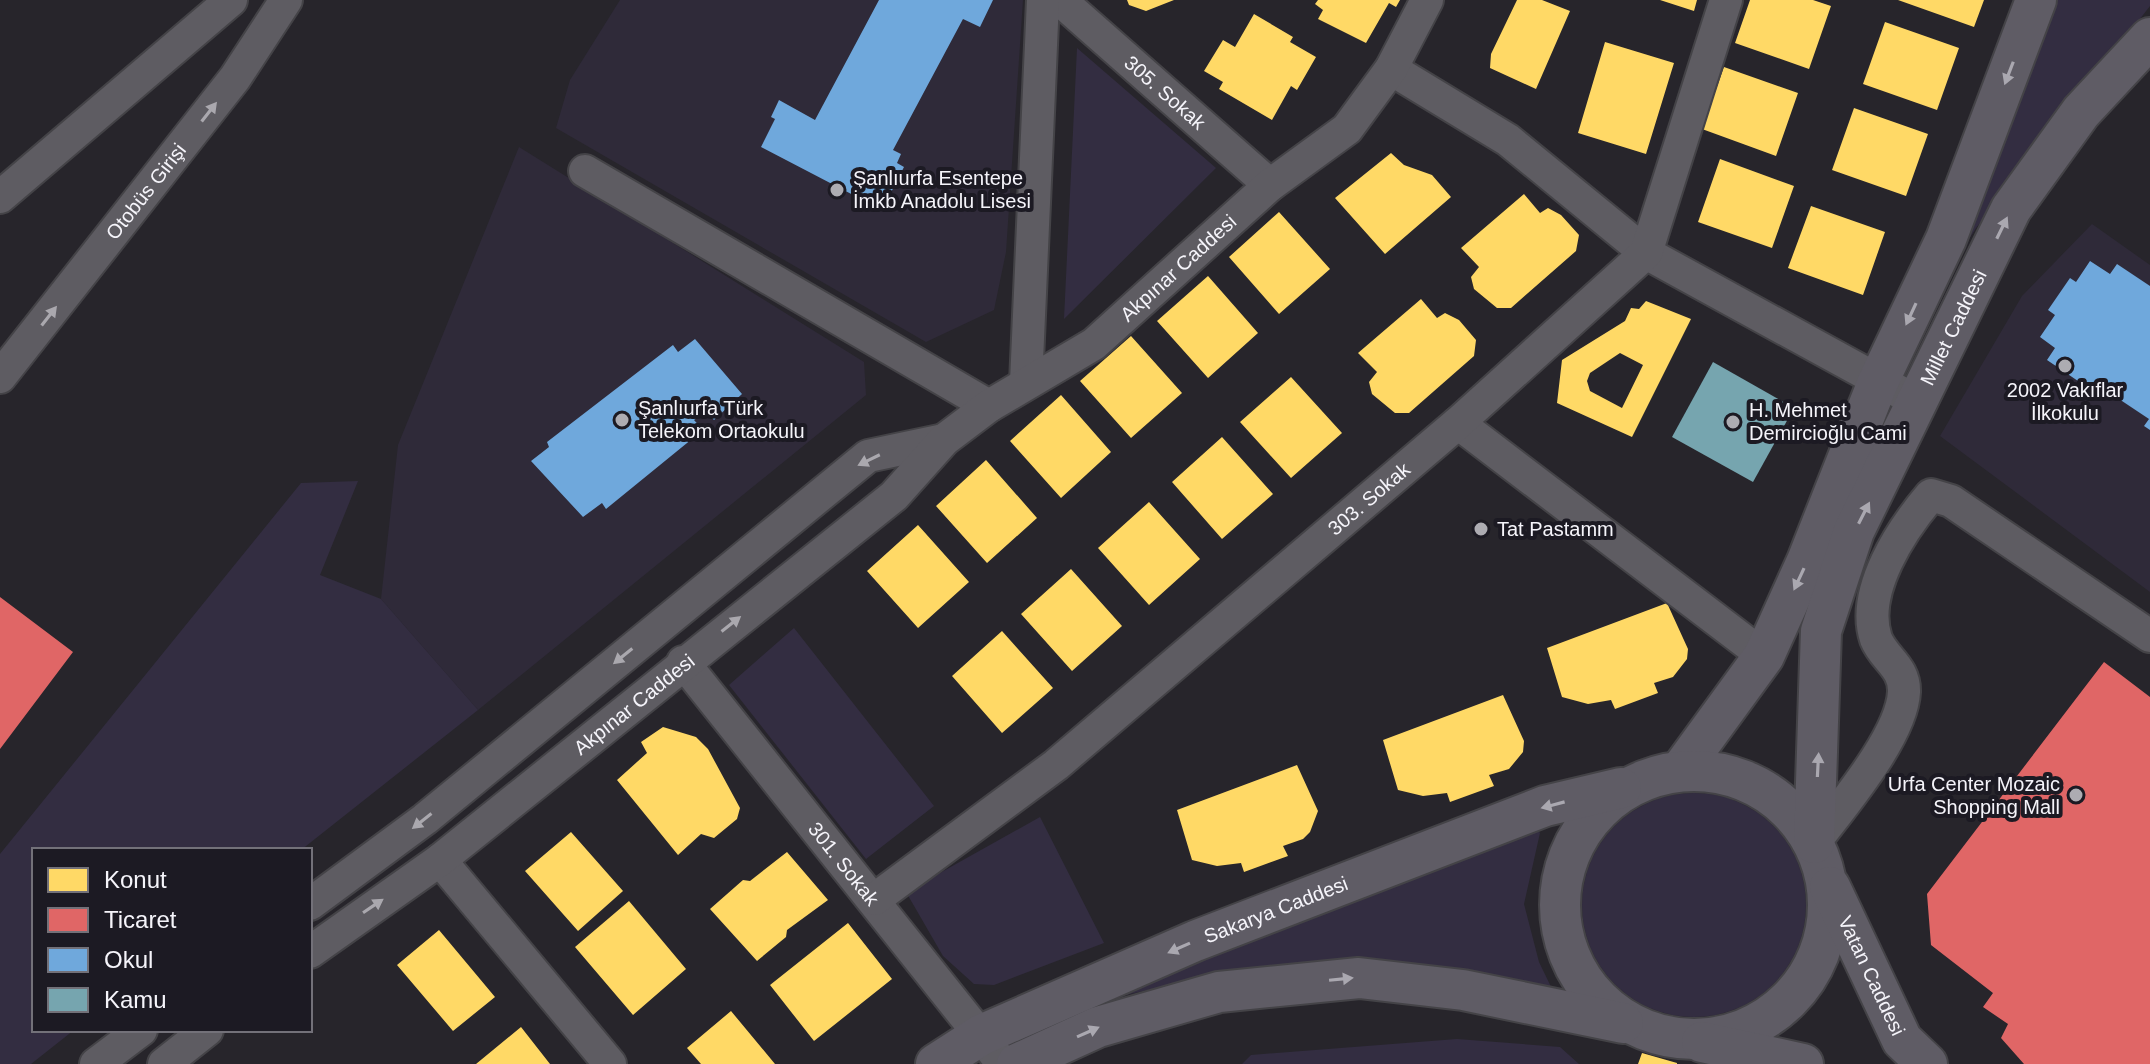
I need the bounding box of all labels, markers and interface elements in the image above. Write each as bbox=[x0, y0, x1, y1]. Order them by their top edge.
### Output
street label: 305. Sokak bbox=[1120, 51, 1211, 135]
one-way arrow bbox=[2002, 61, 2015, 85]
one-way arrow bbox=[200, 102, 217, 122]
street label: Otobüs Girişi bbox=[101, 139, 190, 244]
place label: Şanlıurfa Esentepe İmkb Anadolu Lisesi bbox=[853, 167, 1031, 212]
marker: Şanlıurfa Esentepe İmkb Anadolu Lisesi bbox=[828, 181, 846, 199]
street label: Akpınar Caddesi bbox=[1116, 210, 1240, 326]
one-way arrow bbox=[1995, 217, 2009, 240]
street label: Millet Caddesi bbox=[1916, 266, 1991, 389]
one-way arrow bbox=[1904, 302, 1918, 325]
one-way arrow bbox=[40, 306, 56, 326]
marker: 2002 Vakıflar İlkokulu bbox=[2056, 357, 2074, 375]
place label: 2002 Vakıflar İlkokulu bbox=[2007, 379, 2124, 424]
place label: Şanlıurfa Türk Telekom Ortaokulu bbox=[638, 397, 805, 442]
place label: H. Mehmet Demircioğlu Cami bbox=[1749, 399, 1907, 444]
marker: Şanlıurfa Türk Telekom Ortaokulu bbox=[613, 411, 631, 429]
marker: H. Mehmet Demircioğlu Cami bbox=[1724, 413, 1742, 431]
one-way arrow bbox=[857, 453, 880, 467]
street label: 303. Sokak bbox=[1324, 457, 1415, 540]
one-way arrow bbox=[1857, 501, 1870, 524]
place label: Tat Pastamm bbox=[1497, 518, 1614, 540]
marker: Tat Pastamm bbox=[1472, 520, 1490, 538]
one-way arrow bbox=[1792, 567, 1806, 591]
one-way arrow bbox=[721, 616, 741, 633]
one-way arrow bbox=[613, 647, 633, 664]
street label: Akpınar Caddesi bbox=[569, 650, 699, 759]
one-way arrow bbox=[1812, 752, 1825, 777]
place label: Urfa Center Mozaic Shopping Mall bbox=[1888, 773, 2060, 818]
marker: Urfa Center Mozaic Shopping Mall bbox=[2067, 786, 2085, 804]
one-way arrow bbox=[1540, 799, 1564, 812]
one-way arrow bbox=[412, 812, 432, 829]
street label: 301. Sokak bbox=[804, 818, 884, 911]
legend bbox=[32, 848, 312, 1032]
text: Konut bbox=[104, 866, 167, 893]
street label: Sakarya Caddesi bbox=[1201, 872, 1351, 947]
one-way arrow bbox=[363, 899, 384, 914]
text: Ticaret bbox=[104, 906, 177, 933]
street label: Vatan Caddesi bbox=[1834, 912, 1909, 1039]
one-way arrow bbox=[1167, 941, 1191, 955]
text: Okul bbox=[104, 946, 153, 973]
one-way arrow bbox=[1329, 973, 1354, 986]
text: Kamu bbox=[104, 986, 167, 1013]
one-way arrow bbox=[1076, 1026, 1100, 1039]

